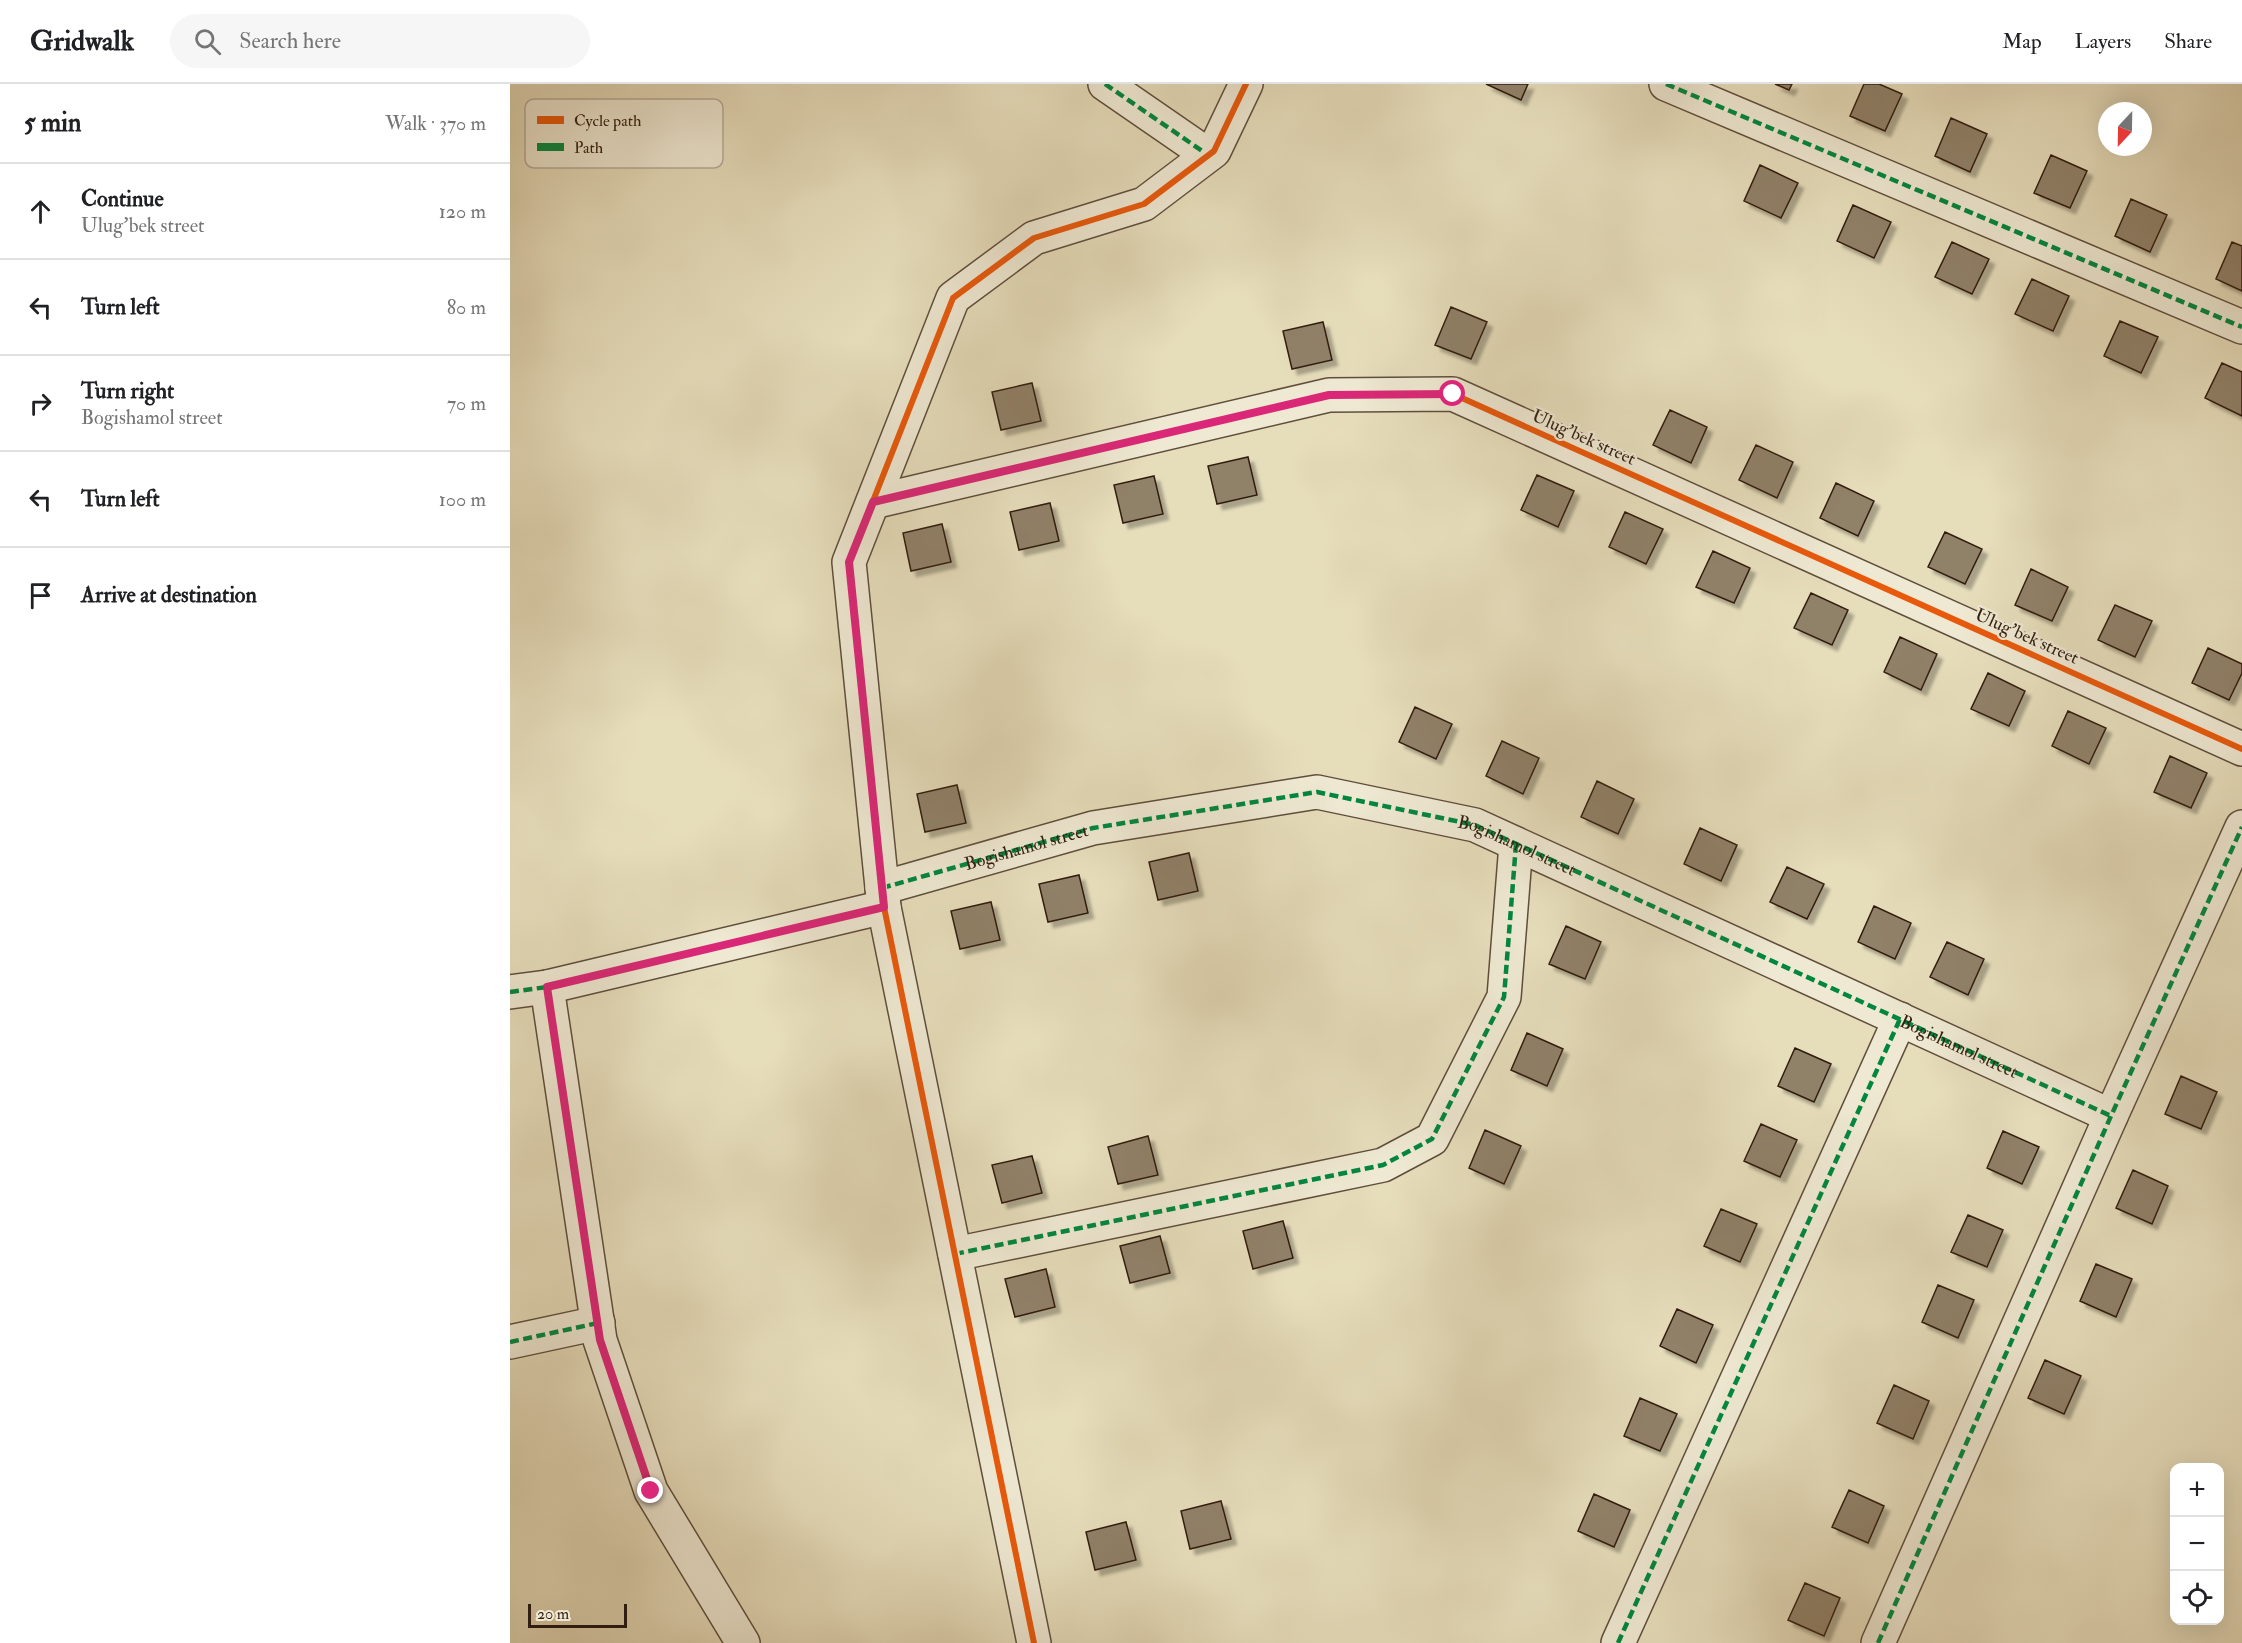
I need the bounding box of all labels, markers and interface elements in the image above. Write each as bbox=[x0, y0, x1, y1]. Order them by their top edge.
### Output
search box bbox=[170, 14, 590, 68]
text: Gridwalk bbox=[30, 24, 134, 59]
icon: search bbox=[191, 25, 224, 58]
text: Search here bbox=[239, 27, 341, 55]
text: Map bbox=[2002, 28, 2042, 55]
text: Layers bbox=[2075, 28, 2131, 55]
text: Share bbox=[2164, 28, 2212, 55]
legend bbox=[525, 99, 723, 168]
north arrow bbox=[2098, 102, 2152, 156]
text: 5 min bbox=[24, 107, 81, 139]
text: Walk · 370 m bbox=[385, 111, 486, 136]
text: Cycle path bbox=[574, 111, 642, 132]
text: Path bbox=[574, 138, 604, 158]
text: Continue bbox=[81, 185, 164, 213]
icon: ahead bbox=[24, 195, 57, 228]
text: 120 m bbox=[439, 199, 486, 224]
text: Ulug'bek street bbox=[81, 213, 205, 238]
icon: left bbox=[24, 291, 57, 324]
text: Turn left bbox=[81, 293, 160, 321]
text: 80 m bbox=[447, 295, 486, 320]
text: Turn right bbox=[81, 377, 174, 405]
route start bbox=[1439, 380, 1465, 406]
icon: right bbox=[24, 387, 57, 420]
text: 70 m bbox=[447, 391, 486, 416]
street label: Ulug'bek street bbox=[1528, 404, 1639, 471]
text: Bogishamol street bbox=[81, 405, 223, 430]
icon: left bbox=[24, 483, 57, 516]
text: Turn left bbox=[81, 485, 160, 513]
text: 100 m bbox=[439, 487, 486, 512]
icon: arrive bbox=[24, 579, 57, 612]
text: Arrive at destination bbox=[81, 581, 257, 609]
street label: Ulug'bek street bbox=[1971, 603, 2082, 670]
street label: Bogishamol street bbox=[1455, 811, 1580, 882]
street label: Bogishamol street bbox=[962, 819, 1091, 876]
street label: Bogishamol street bbox=[1896, 1010, 2022, 1084]
map controls bbox=[2170, 1463, 2224, 1625]
button: + bbox=[2170, 1463, 2224, 1517]
route end bbox=[637, 1477, 663, 1503]
button: − bbox=[2170, 1517, 2224, 1571]
button: locate bbox=[2170, 1571, 2224, 1625]
scale bar bbox=[528, 1601, 627, 1628]
text: 20 m bbox=[537, 1604, 569, 1624]

